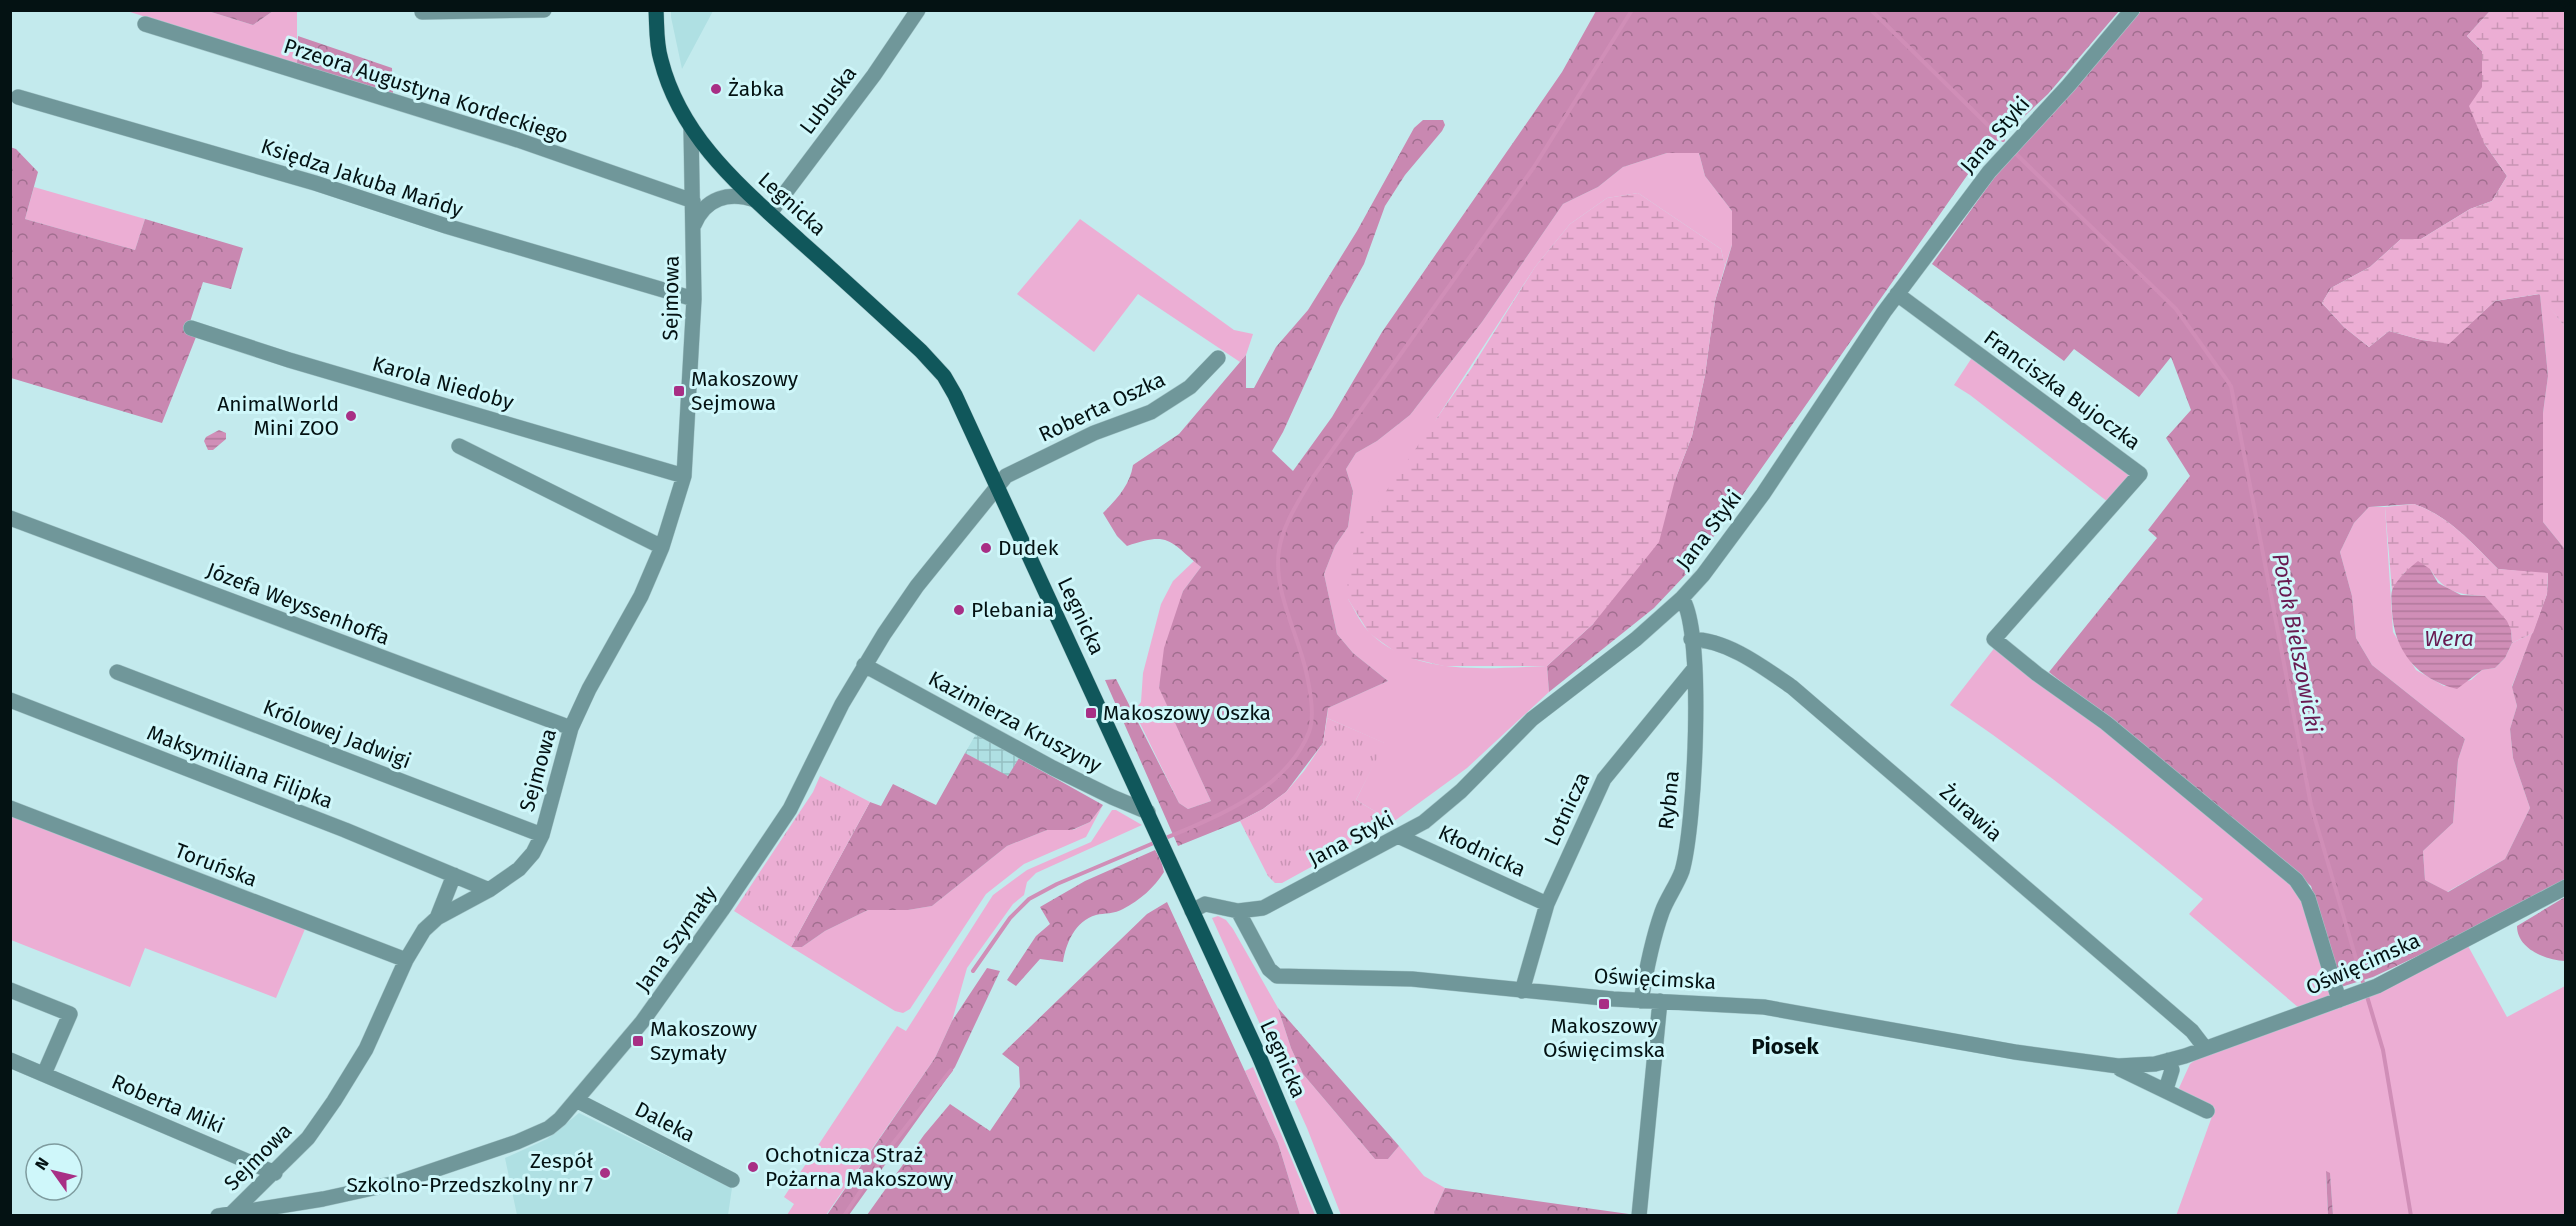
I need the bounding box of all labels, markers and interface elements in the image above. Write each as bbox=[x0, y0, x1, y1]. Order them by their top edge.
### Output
street label: Przeora Augustyna Kordeckiego bbox=[280, 33, 572, 149]
street label: Lubuska bbox=[794, 61, 862, 139]
place label: Żabka bbox=[728, 76, 784, 102]
marker: Żabka bbox=[709, 82, 723, 96]
street label: Jana Styki bbox=[1955, 91, 2035, 179]
street label: Księdza Jakuba Mańdy bbox=[258, 133, 467, 223]
street label: Legnicka bbox=[753, 167, 831, 241]
street label: Sejmowa bbox=[657, 255, 685, 341]
street label: Franciszka Bujoczka bbox=[1979, 324, 2145, 456]
street label: Karola Niedoby bbox=[369, 350, 517, 416]
place label: Makoszowy Sejmowa bbox=[691, 366, 799, 416]
street label: Roberta Oszka bbox=[1035, 366, 1169, 448]
marker: Makoszowy Sejmowa bbox=[672, 384, 686, 398]
place label: AnimalWorld Mini ZOO bbox=[217, 391, 339, 441]
marker: AnimalWorld Mini ZOO bbox=[344, 409, 358, 423]
street label: Jana Styki bbox=[1671, 485, 1747, 575]
place label: Dudek bbox=[998, 535, 1059, 561]
marker: Dudek bbox=[979, 541, 993, 555]
water label: Potok Bielszowicki bbox=[2266, 551, 2328, 735]
street label: Józefa Weyssenhoffa bbox=[203, 557, 393, 651]
street label: Legnicka bbox=[1052, 573, 1110, 659]
place label: Plebania bbox=[971, 597, 1054, 623]
marker: Plebania bbox=[952, 603, 966, 617]
water label: Wera bbox=[2424, 625, 2474, 652]
street label: Kazimierza Kruszyny bbox=[924, 665, 1107, 779]
street label: Królowej Jadwigi bbox=[259, 694, 415, 774]
place label: Makoszowy Oszka bbox=[1103, 700, 1271, 726]
marker: Makoszowy Oszka bbox=[1084, 706, 1098, 720]
street label: Maksymiliana Filipka bbox=[143, 720, 337, 814]
street label: Sejmowa bbox=[514, 725, 562, 815]
street label: Lotnicza bbox=[1539, 768, 1595, 850]
street label: Rybna bbox=[1653, 769, 1685, 831]
street label: Żurawia bbox=[1935, 779, 2007, 847]
street label: Jana Styki bbox=[1304, 806, 1398, 872]
street label: Kłodnicka bbox=[1434, 819, 1530, 883]
street label: Toruńska bbox=[171, 837, 261, 893]
street label: Jana Szymały bbox=[630, 880, 723, 997]
street label: Oświęcimska bbox=[2302, 927, 2424, 1001]
street label: Oświęcimska bbox=[1593, 963, 1717, 995]
marker: Makoszowy Oświęcimska bbox=[1597, 997, 1611, 1011]
place label: Makoszowy Oświęcimska bbox=[1543, 1013, 1665, 1063]
place label: Makoszowy Szymały bbox=[650, 1016, 758, 1066]
street label: Legnicka bbox=[1254, 1016, 1312, 1102]
district label: Piosek bbox=[1751, 1033, 1819, 1060]
marker: Makoszowy Szymały bbox=[631, 1034, 645, 1048]
street label: Roberta Miki bbox=[108, 1069, 228, 1139]
street label: Daleka bbox=[631, 1096, 699, 1148]
street label: Sejmowa bbox=[219, 1118, 297, 1196]
north arrow bbox=[24, 1142, 84, 1202]
place label: Ochotnicza Straż Pożarna Makoszowy bbox=[765, 1142, 954, 1192]
place label: Zespół Szkolno-Przedszkolny nr 7 bbox=[347, 1148, 593, 1198]
text: N bbox=[31, 1154, 53, 1174]
marker: Ochotnicza Straż Pożarna Makoszowy bbox=[746, 1160, 760, 1174]
marker: Zespół Szkolno-Przedszkolny nr 7 bbox=[598, 1166, 612, 1180]

